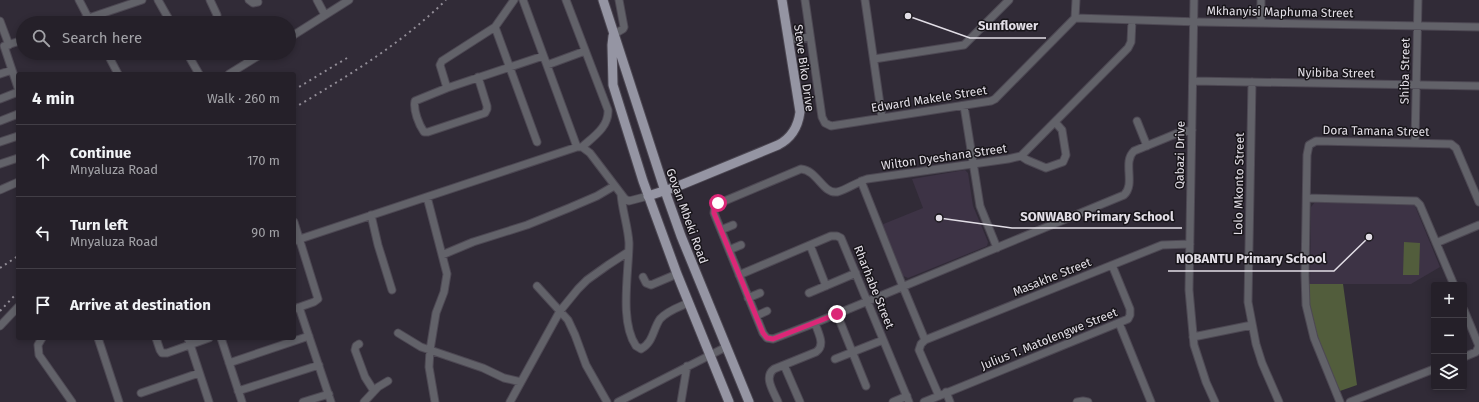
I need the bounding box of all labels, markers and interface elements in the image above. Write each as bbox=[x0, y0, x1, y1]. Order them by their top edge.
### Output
street label: Mkhanyisi Maphuma Street bbox=[1206, 4, 1354, 20]
callout: Sunflower bbox=[970, 13, 1046, 38]
search box bbox=[16, 16, 296, 60]
text: Sunflower bbox=[978, 18, 1039, 33]
street label: Steve Biko Drive bbox=[791, 24, 817, 112]
icon: search bbox=[30, 27, 52, 49]
text: Search here bbox=[62, 29, 142, 47]
street label: Shiba Street bbox=[1397, 37, 1413, 104]
street label: Nyibiba Street bbox=[1297, 65, 1375, 81]
street label: Edward Makele Street bbox=[870, 83, 989, 115]
text: 4 min bbox=[32, 88, 75, 109]
text: Walk · 260 m bbox=[207, 91, 280, 106]
street label: Qabazi Drive bbox=[1172, 121, 1188, 189]
street label: Dora Tamana Street bbox=[1322, 123, 1430, 139]
street label: Lolo Mkonto Street bbox=[1231, 132, 1247, 235]
street label: Wilton Dyeshana Street bbox=[880, 141, 1008, 173]
text: Continue bbox=[70, 144, 131, 162]
icon: ahead bbox=[32, 150, 54, 172]
text: 170 m bbox=[247, 153, 280, 168]
text: Mnyaluza Road bbox=[70, 162, 158, 177]
street label: Govan Mbeki Road bbox=[663, 166, 711, 266]
route start bbox=[709, 194, 727, 212]
callout: SONWABO Primary School bbox=[1012, 203, 1182, 228]
text: SONWABO Primary School bbox=[1020, 209, 1174, 224]
text: Turn left bbox=[70, 216, 128, 234]
icon: left bbox=[32, 222, 54, 244]
text: 90 m bbox=[251, 225, 280, 240]
text: Mnyaluza Road bbox=[70, 234, 158, 249]
street label: Rharhabe Street bbox=[851, 243, 897, 331]
callout: NOBANTU Primary School bbox=[1168, 246, 1334, 271]
text: NOBANTU Primary School bbox=[1176, 251, 1326, 266]
street label: Masakhe Street bbox=[1011, 255, 1094, 299]
map controls bbox=[1431, 282, 1467, 390]
button: + bbox=[1431, 282, 1467, 318]
icon: arrive bbox=[32, 294, 54, 316]
text: Arrive at destination bbox=[70, 296, 211, 314]
route end bbox=[828, 305, 846, 323]
street label: Julius T. Matolengwe Street bbox=[979, 305, 1120, 373]
button: − bbox=[1431, 318, 1467, 354]
button: layers bbox=[1431, 354, 1467, 390]

